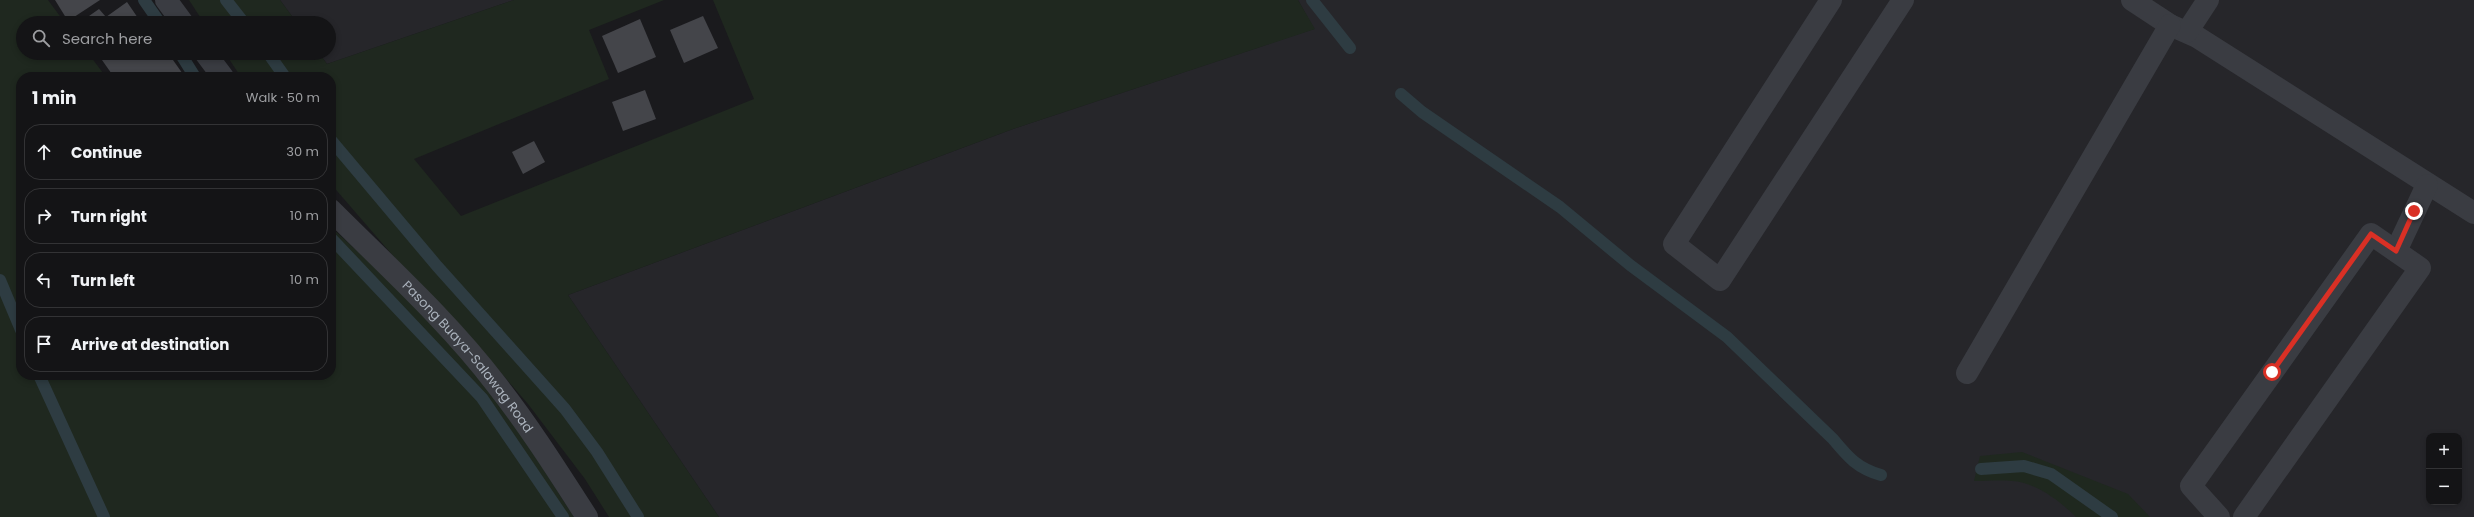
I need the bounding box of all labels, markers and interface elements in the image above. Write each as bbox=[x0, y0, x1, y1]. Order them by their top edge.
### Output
search box bbox=[16, 16, 336, 60]
icon: search bbox=[30, 27, 52, 49]
text: Search here bbox=[62, 28, 152, 49]
text: 1 min bbox=[32, 86, 76, 110]
text: Walk · 50 m bbox=[246, 88, 320, 107]
icon: ahead bbox=[33, 141, 55, 163]
text: Continue bbox=[71, 142, 142, 163]
text: 30 m bbox=[286, 142, 319, 161]
route end bbox=[2405, 202, 2423, 220]
icon: right bbox=[33, 205, 55, 227]
text: Turn right bbox=[71, 206, 147, 227]
text: 10 m bbox=[290, 206, 319, 225]
icon: left bbox=[33, 269, 55, 291]
text: Turn left bbox=[71, 270, 135, 291]
text: 10 m bbox=[290, 270, 319, 289]
street label: Pasong Buaya-Salawag Road bbox=[398, 276, 538, 436]
icon: arrive bbox=[33, 333, 55, 355]
text: Arrive at destination bbox=[71, 334, 229, 355]
route start bbox=[2263, 363, 2281, 381]
map controls bbox=[2426, 433, 2462, 505]
button: + bbox=[2426, 433, 2462, 469]
button: − bbox=[2426, 469, 2462, 505]

